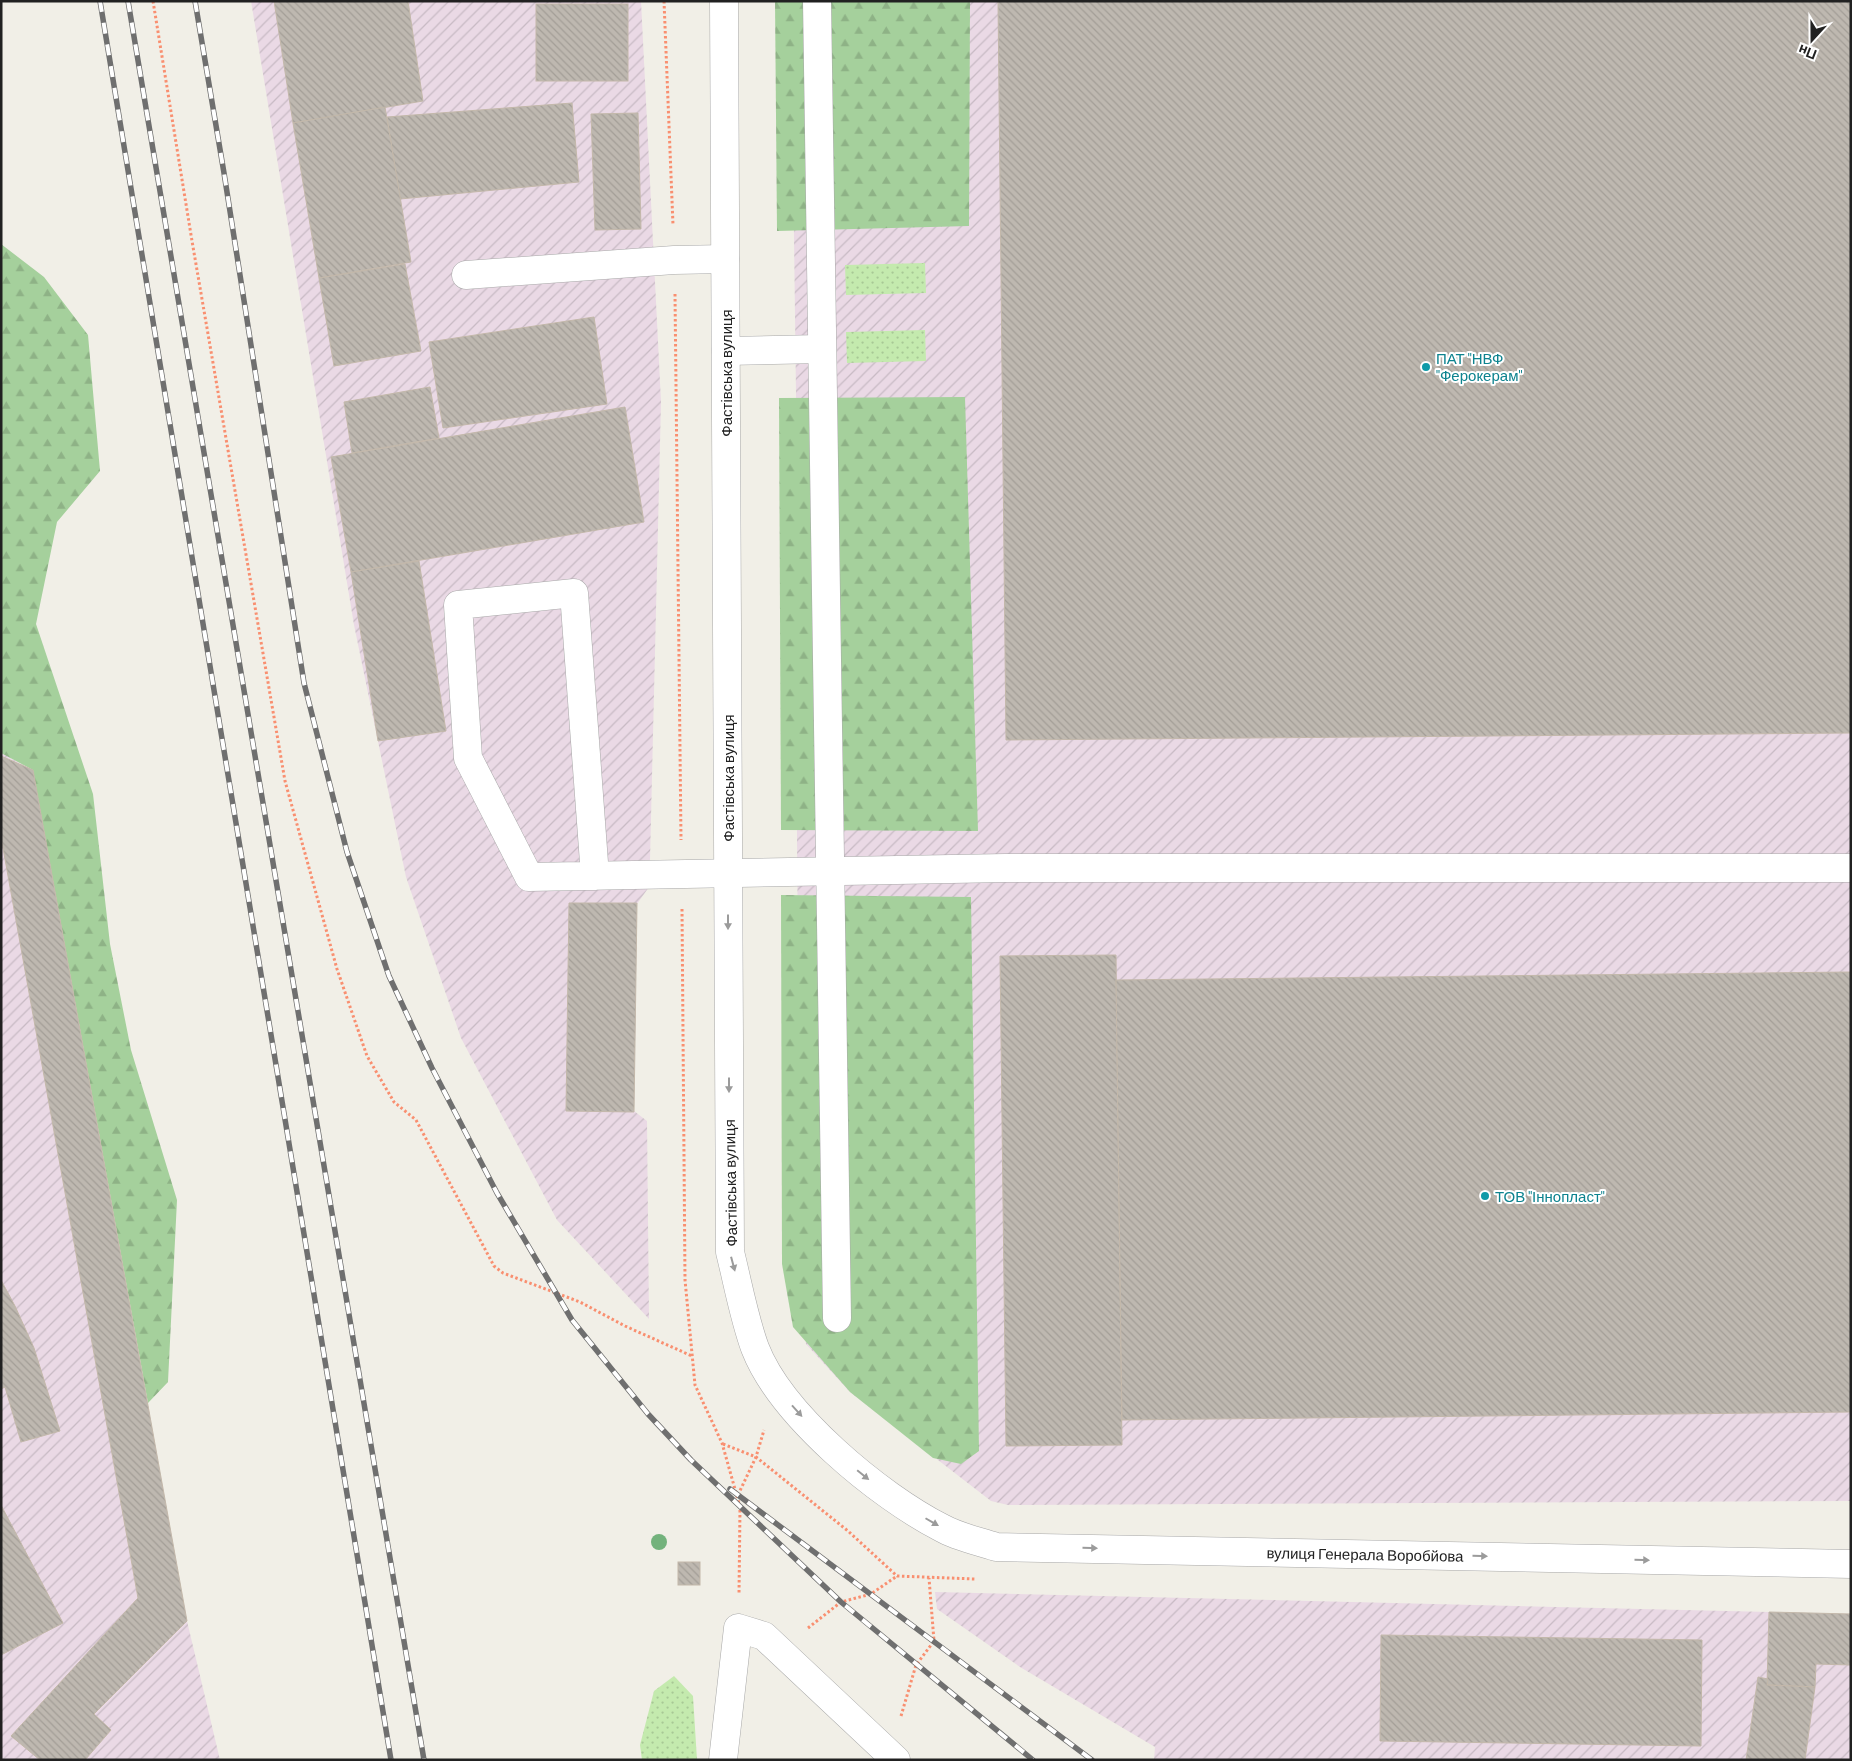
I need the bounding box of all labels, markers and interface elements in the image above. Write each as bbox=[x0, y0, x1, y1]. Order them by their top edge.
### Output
north arrow bbox=[1787, 15, 1837, 65]
text: Пн bbox=[1795, 41, 1819, 64]
street label: Фастівська вулиця bbox=[717, 309, 735, 437]
place label: ПАТ "НВФ "Ферокерам" bbox=[1436, 349, 1522, 384]
marker: ПАТ "НВФ "Ферокерам" bbox=[1420, 361, 1432, 373]
street label: Фастівська вулиця bbox=[719, 714, 737, 842]
one-way arrow bbox=[724, 914, 732, 930]
one-way arrow bbox=[725, 1077, 733, 1093]
street label: Фастівська вулиця bbox=[720, 1119, 740, 1247]
place label: ТОВ "Іннопласт" bbox=[1495, 1187, 1605, 1205]
marker: ТОВ "Іннопласт" bbox=[1479, 1190, 1491, 1202]
one-way arrow bbox=[729, 1257, 737, 1272]
one-way arrow bbox=[791, 1404, 803, 1416]
one-way arrow bbox=[856, 1470, 869, 1481]
one-way arrow bbox=[925, 1518, 939, 1527]
street label: вулиця Генерала Воробйова bbox=[1266, 1543, 1464, 1565]
one-way arrow bbox=[1082, 1544, 1098, 1552]
one-way arrow bbox=[1472, 1553, 1488, 1561]
one-way arrow bbox=[1634, 1556, 1650, 1564]

